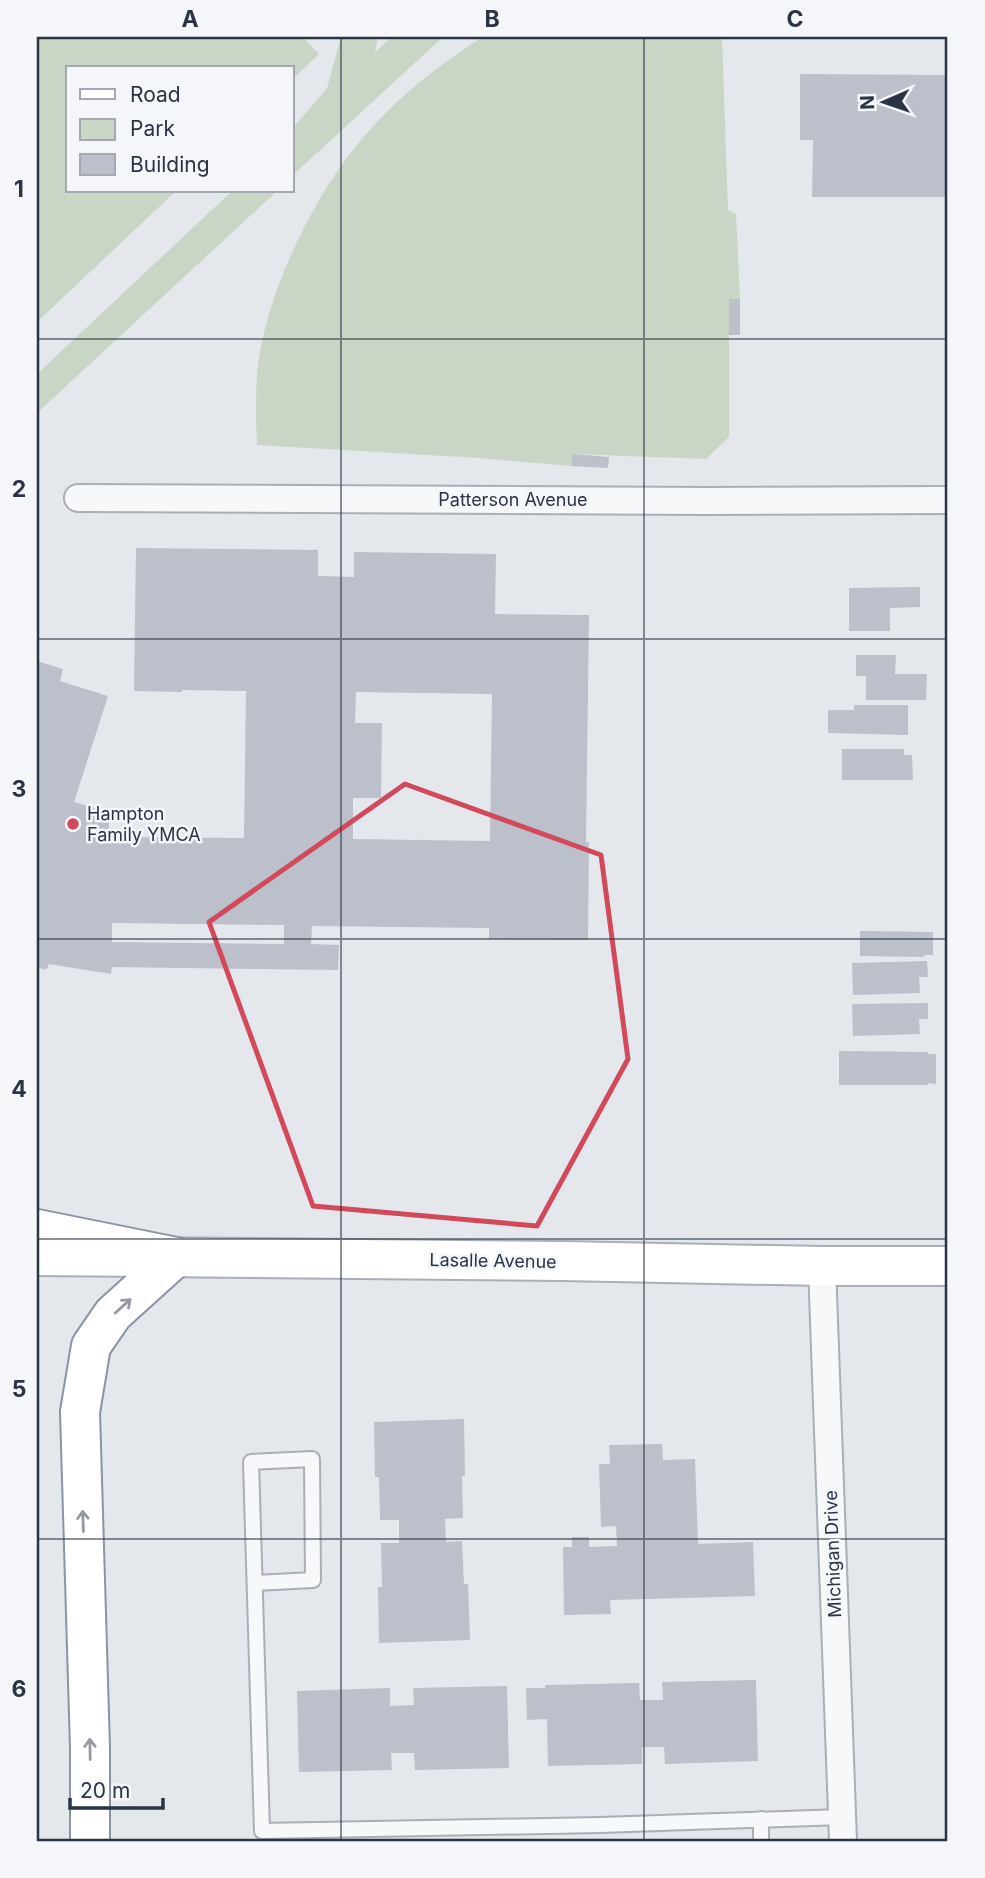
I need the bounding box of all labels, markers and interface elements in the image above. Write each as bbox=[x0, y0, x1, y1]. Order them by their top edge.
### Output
text: A bbox=[181, 5, 199, 33]
text: B bbox=[484, 5, 500, 33]
text: C bbox=[786, 5, 804, 33]
legend bbox=[66, 66, 294, 192]
north arrow bbox=[848, 66, 918, 136]
text: Road bbox=[130, 82, 181, 107]
text: N bbox=[856, 95, 879, 110]
text: Park bbox=[130, 116, 175, 141]
text: Building bbox=[130, 152, 210, 177]
text: 1 bbox=[14, 175, 24, 203]
text: 2 bbox=[12, 475, 26, 503]
street label: Patterson Avenue bbox=[438, 489, 588, 510]
text: 3 bbox=[12, 775, 26, 803]
place label: Hampton Family YMCA bbox=[87, 803, 201, 845]
marker: Hampton Family YMCA bbox=[65, 816, 81, 832]
text: 4 bbox=[11, 1075, 27, 1103]
street label: Lasalle Avenue bbox=[429, 1249, 557, 1272]
one-way arrow bbox=[114, 1297, 131, 1314]
text: 5 bbox=[12, 1375, 26, 1403]
street label: Michigan Drive bbox=[820, 1490, 845, 1618]
one-way arrow bbox=[76, 1510, 90, 1533]
text: 6 bbox=[12, 1675, 26, 1703]
one-way arrow bbox=[83, 1737, 97, 1760]
scale bar bbox=[70, 1766, 163, 1810]
text: 20 m bbox=[80, 1778, 130, 1803]

